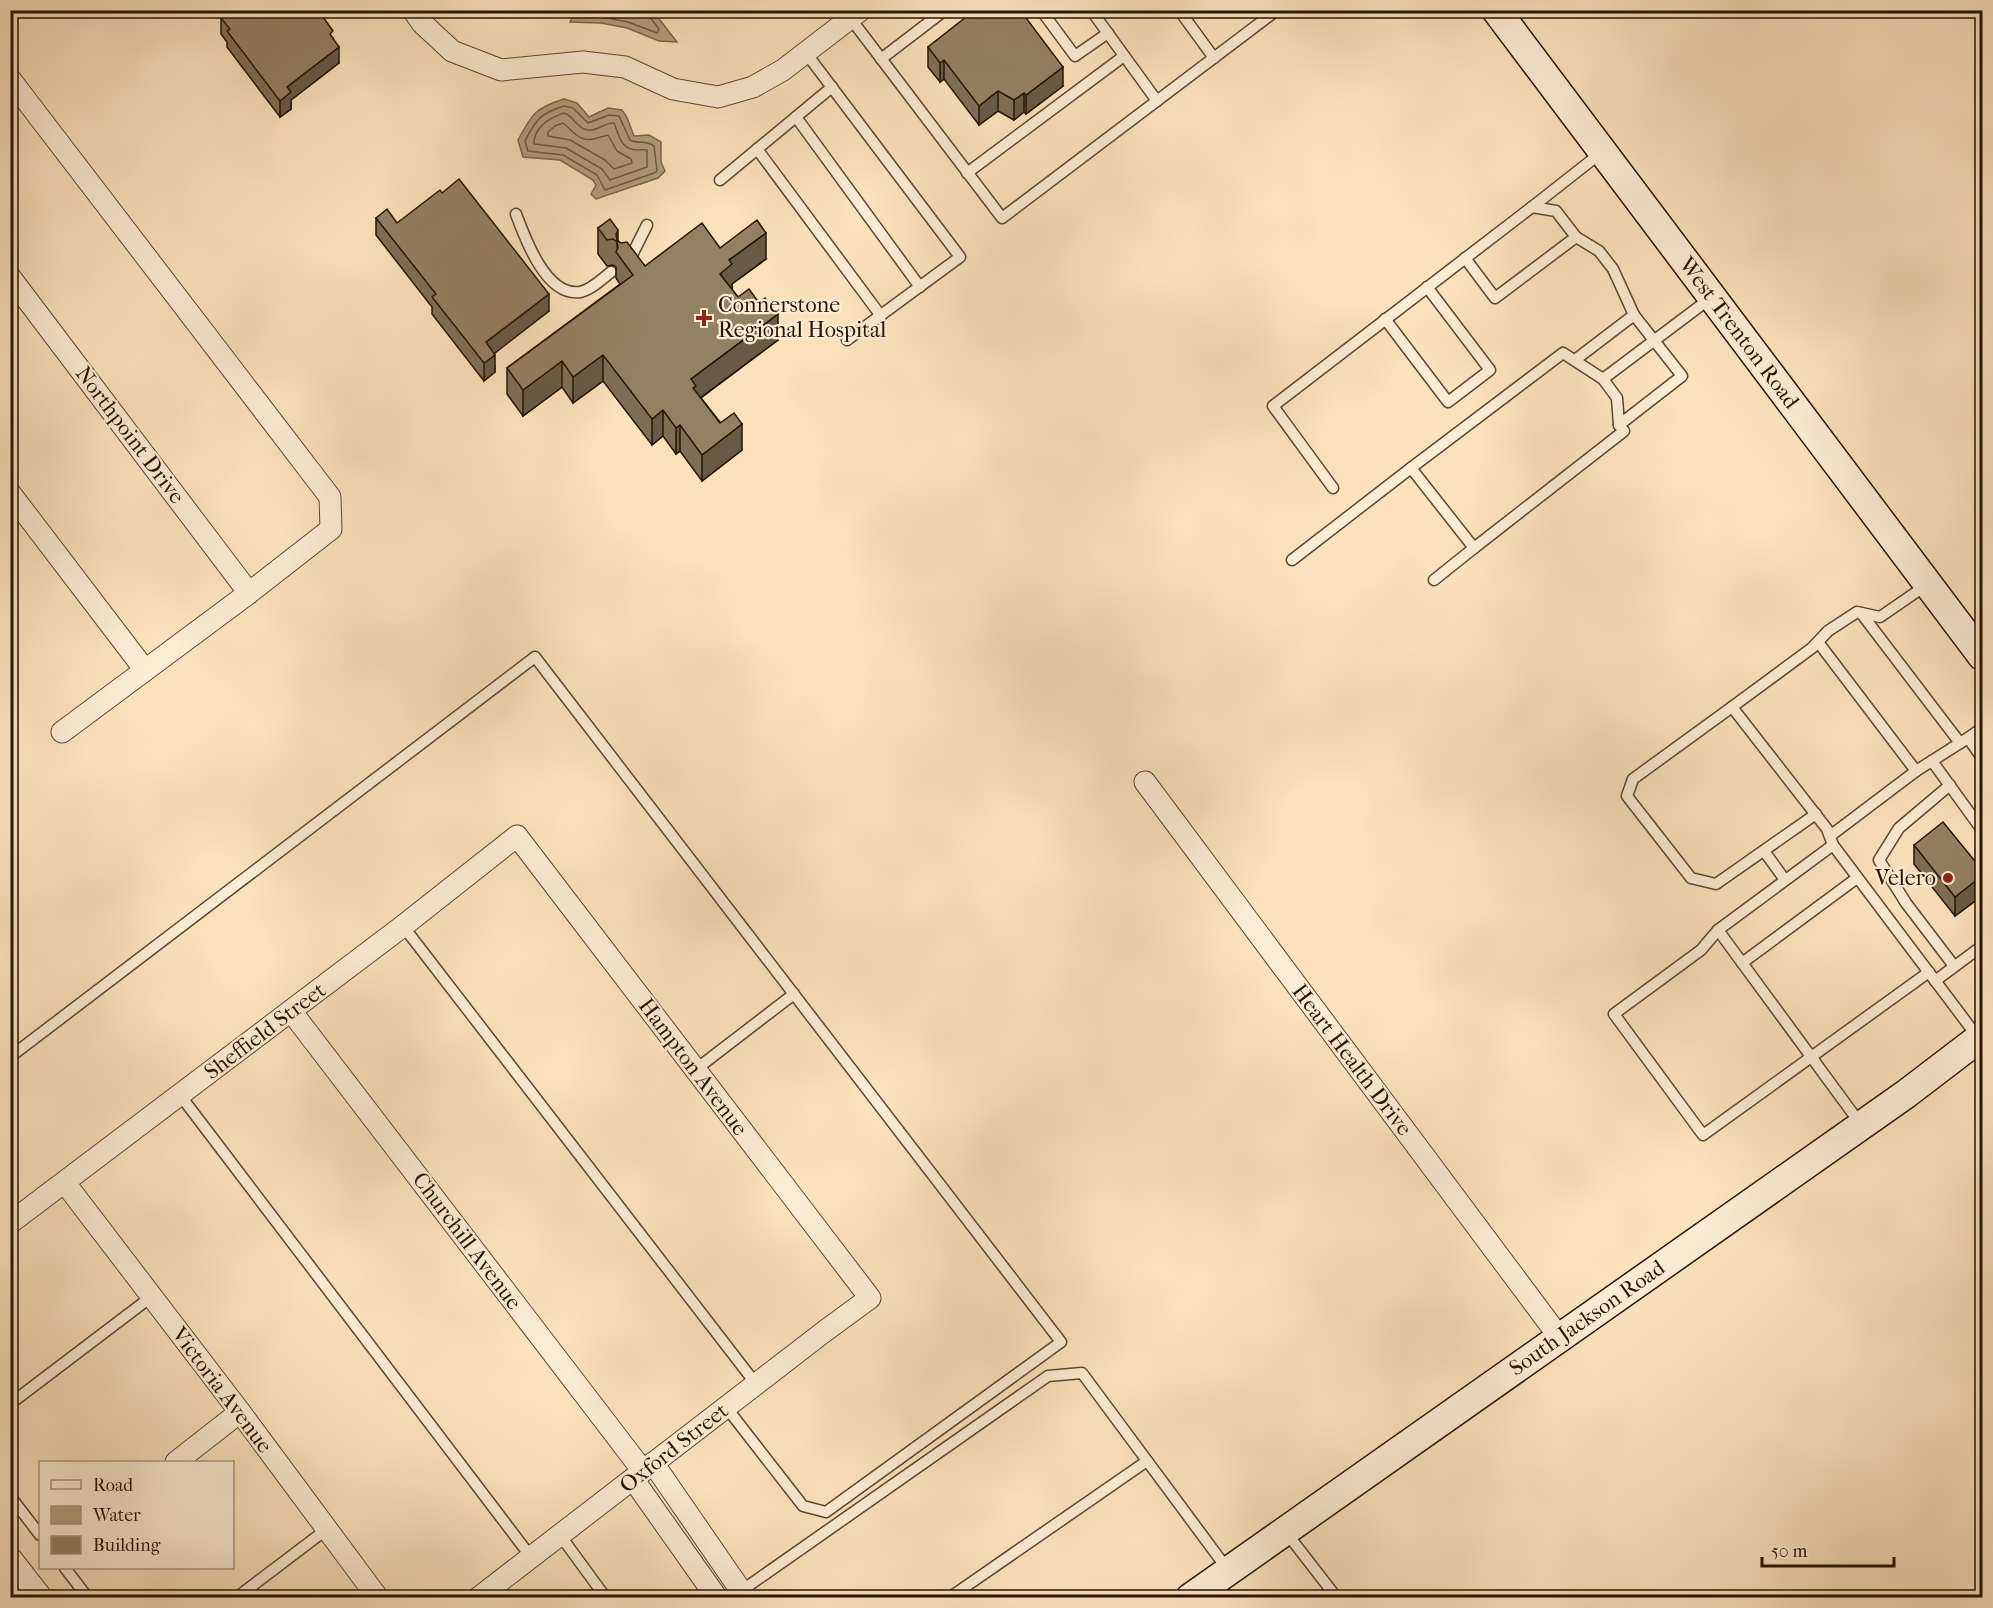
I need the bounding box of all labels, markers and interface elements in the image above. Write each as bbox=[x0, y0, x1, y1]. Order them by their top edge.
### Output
street label: West Trenton Road bbox=[1673, 251, 1805, 415]
place label: Connerstone Regional Hospital bbox=[718, 292, 886, 343]
marker: Connerstone Regional Hospital bbox=[695, 309, 713, 327]
street label: Northpoint Drive bbox=[70, 361, 190, 509]
place label: Velero bbox=[1874, 865, 1936, 891]
marker: Velero bbox=[1941, 871, 1955, 885]
street label: Sheffield Street bbox=[199, 977, 331, 1085]
street label: Heart Health Drive bbox=[1287, 979, 1418, 1141]
street label: Hampton Avenue bbox=[633, 993, 753, 1141]
street label: Churchill Avenue bbox=[407, 1167, 527, 1315]
street label: South Jackson Road bbox=[1504, 1254, 1671, 1381]
street label: Victoria Avenue bbox=[166, 1321, 278, 1458]
street label: Oxford Street bbox=[615, 1397, 734, 1498]
legend bbox=[39, 1461, 234, 1569]
text: Road bbox=[93, 1475, 133, 1496]
text: Water bbox=[92, 1505, 141, 1526]
scale bar bbox=[1762, 1530, 1894, 1568]
text: Building bbox=[93, 1535, 161, 1556]
text: 50 m bbox=[1771, 1541, 1808, 1562]

